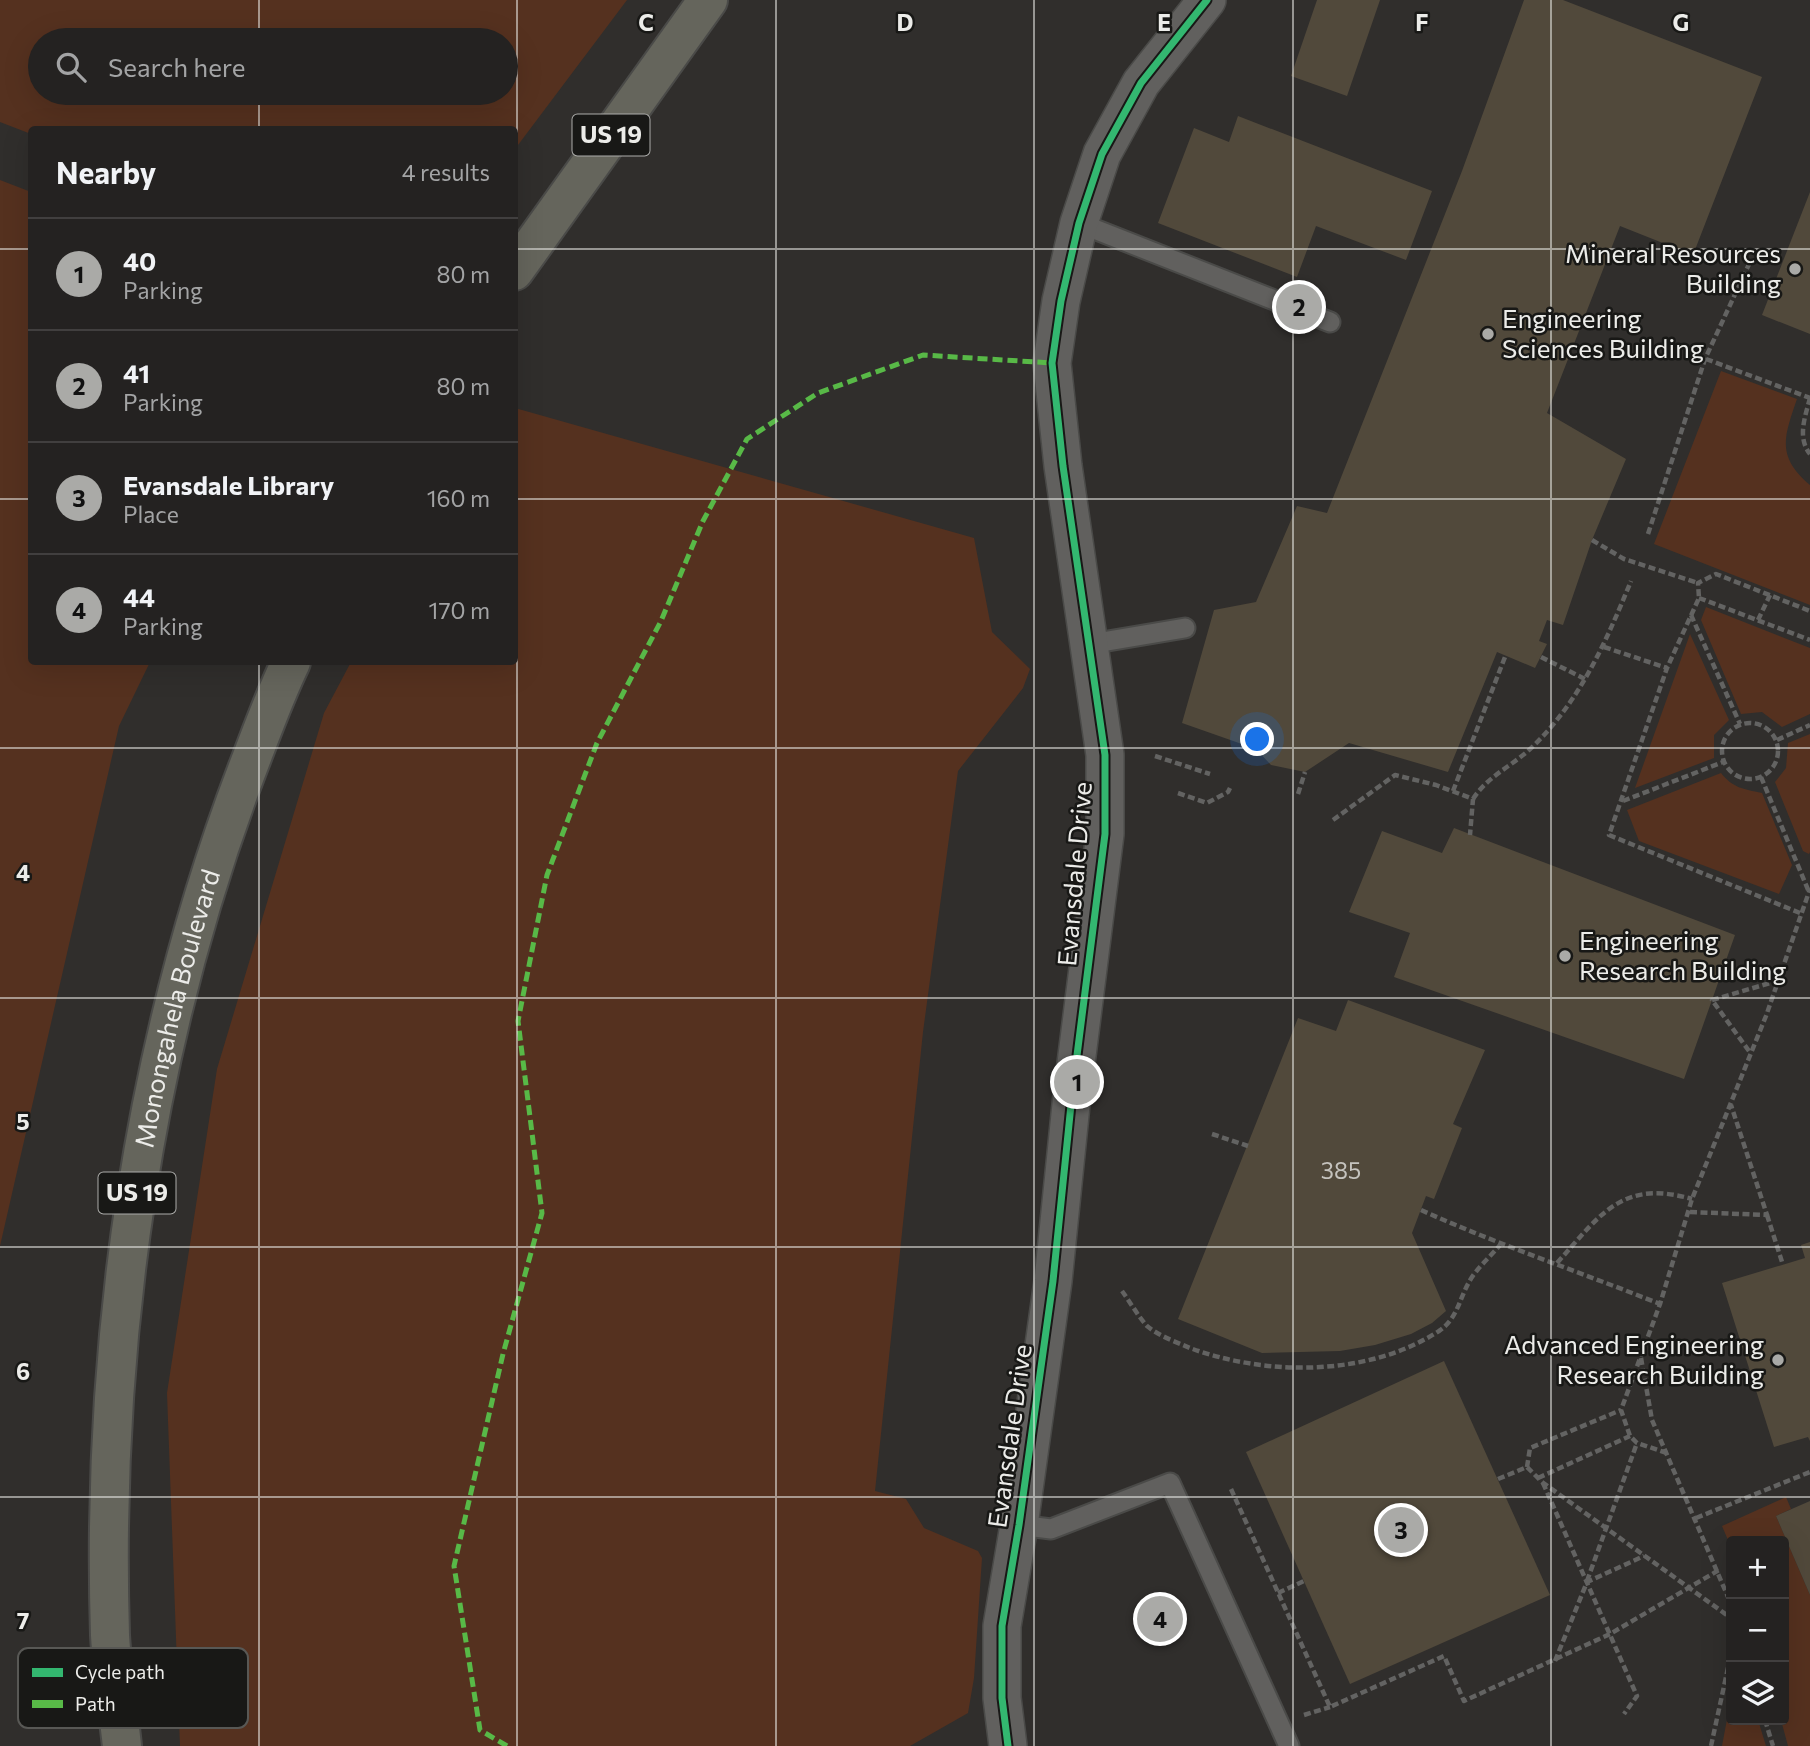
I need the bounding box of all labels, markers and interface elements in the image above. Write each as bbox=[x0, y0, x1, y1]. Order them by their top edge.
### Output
text: C bbox=[638, 8, 654, 36]
text: D bbox=[897, 8, 914, 36]
text: E bbox=[1157, 8, 1171, 36]
text: F bbox=[1415, 8, 1429, 36]
text: G bbox=[1673, 8, 1689, 36]
search box bbox=[28, 28, 518, 105]
icon: search bbox=[52, 48, 90, 86]
text: Search here bbox=[108, 51, 246, 82]
road number: US 19 bbox=[572, 114, 650, 155]
text: Nearby bbox=[56, 153, 156, 190]
text: 4 results bbox=[402, 158, 490, 186]
place label: Mineral Resources Building bbox=[1565, 237, 1781, 298]
text: 40 bbox=[123, 245, 156, 276]
text: 1 bbox=[74, 260, 84, 288]
text: 80 m bbox=[437, 260, 490, 288]
marker: Mineral Resources Building bbox=[1787, 261, 1803, 277]
text: Parking bbox=[123, 276, 203, 304]
pin: 2 bbox=[1276, 281, 1322, 333]
place label: Engineering Sciences Building bbox=[1502, 302, 1704, 363]
marker: Engineering Sciences Building bbox=[1480, 326, 1496, 342]
text: 41 bbox=[123, 357, 150, 388]
text: 2 bbox=[72, 372, 86, 400]
text: 80 m bbox=[437, 372, 490, 400]
text: Parking bbox=[123, 388, 203, 416]
text: Evansdale Library bbox=[123, 469, 334, 500]
text: 3 bbox=[72, 484, 86, 512]
text: 160 m bbox=[427, 484, 490, 512]
text: Place bbox=[123, 500, 179, 528]
text: 44 bbox=[123, 581, 155, 612]
text: 4 bbox=[72, 596, 86, 624]
text: 170 m bbox=[429, 596, 490, 624]
text: Parking bbox=[123, 612, 203, 640]
your location bbox=[1240, 722, 1274, 756]
street label: Evansdale Drive bbox=[1050, 780, 1097, 967]
text: 4 bbox=[16, 858, 30, 886]
street label: Monongahela Boulevard bbox=[127, 865, 225, 1150]
place label: Engineering Research Building bbox=[1579, 924, 1786, 985]
marker: Engineering Research Building bbox=[1557, 948, 1573, 964]
pin: 1 bbox=[1054, 1056, 1100, 1108]
text: 5 bbox=[16, 1107, 30, 1135]
house number: 385 bbox=[1321, 1156, 1361, 1184]
road number: US 19 bbox=[99, 1172, 176, 1213]
place label: Advanced Engineering Research Building bbox=[1504, 1328, 1764, 1389]
street label: Evansdale Drive bbox=[980, 1342, 1037, 1530]
marker: Advanced Engineering Research Building bbox=[1770, 1352, 1786, 1368]
text: 6 bbox=[16, 1357, 30, 1385]
pin: 3 bbox=[1378, 1504, 1424, 1556]
map controls bbox=[1726, 1536, 1789, 1725]
button: + bbox=[1726, 1536, 1789, 1599]
pin: 4 bbox=[1137, 1593, 1183, 1645]
button: − bbox=[1726, 1599, 1789, 1662]
text: 7 bbox=[17, 1606, 29, 1634]
legend bbox=[18, 1648, 248, 1728]
text: Cycle path bbox=[75, 1660, 165, 1683]
button: layers bbox=[1726, 1662, 1789, 1725]
text: Path bbox=[75, 1692, 116, 1715]

